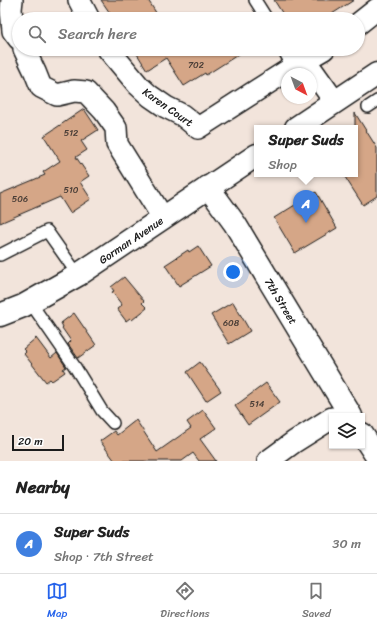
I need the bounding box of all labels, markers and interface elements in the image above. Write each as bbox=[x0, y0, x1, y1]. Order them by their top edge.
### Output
search box bbox=[12, 12, 365, 56]
text: Search here bbox=[58, 21, 137, 47]
icon: search bbox=[26, 23, 48, 45]
house number: 702 bbox=[188, 57, 204, 73]
north arrow bbox=[281, 68, 317, 104]
street label: Karen Court bbox=[138, 83, 197, 132]
house number: 512 bbox=[64, 125, 78, 141]
popup bbox=[254, 125, 358, 177]
text: Super Suds bbox=[268, 127, 344, 153]
text: Shop bbox=[268, 153, 297, 176]
house number: 510 bbox=[63, 182, 79, 198]
pin: A bbox=[293, 190, 319, 223]
house number: 506 bbox=[12, 191, 28, 207]
street label: Gorman Avenue bbox=[95, 211, 168, 269]
your location bbox=[223, 262, 243, 282]
street label: 7th Street bbox=[259, 274, 302, 328]
house number: 608 bbox=[223, 315, 240, 331]
house number: 514 bbox=[250, 396, 265, 412]
map controls bbox=[329, 413, 365, 449]
button: layers bbox=[329, 413, 365, 449]
text: 20 m bbox=[18, 432, 43, 451]
scale bar bbox=[12, 433, 64, 452]
text: Nearby bbox=[16, 472, 70, 502]
text: Super Suds bbox=[54, 519, 129, 545]
text: A bbox=[25, 532, 33, 555]
text: 30 m bbox=[332, 532, 361, 555]
text: Shop · 7th Street bbox=[54, 545, 154, 568]
tab: Map bbox=[46, 580, 68, 623]
tab: Directions bbox=[160, 580, 210, 623]
tab: Saved bbox=[302, 580, 331, 623]

